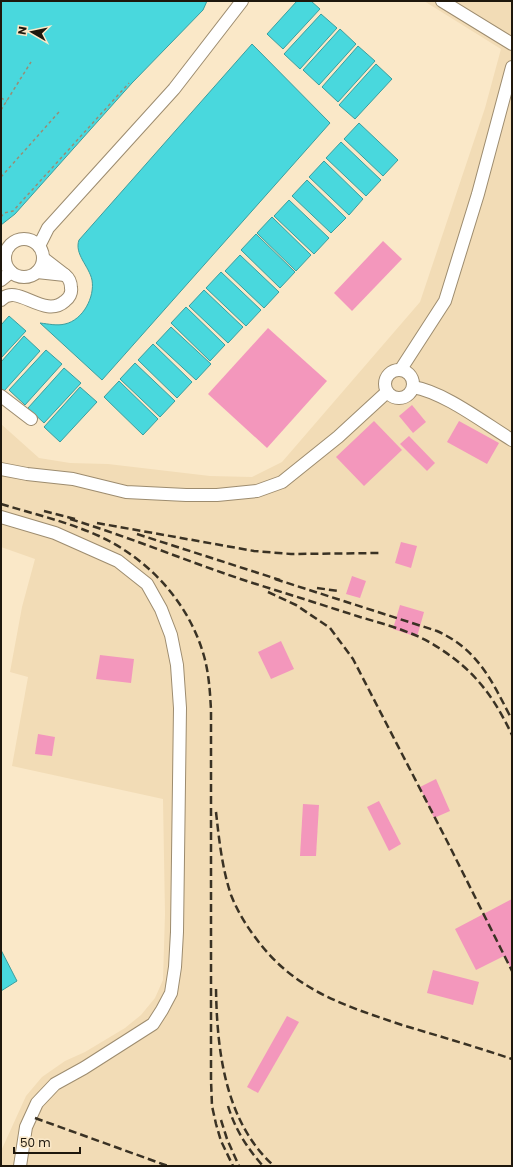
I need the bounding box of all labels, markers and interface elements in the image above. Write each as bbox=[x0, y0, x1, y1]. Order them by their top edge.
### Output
north arrow bbox=[12, 12, 52, 52]
text: N bbox=[14, 25, 31, 36]
scale bar bbox=[14, 1129, 80, 1155]
text: 50 m bbox=[20, 1134, 51, 1151]

